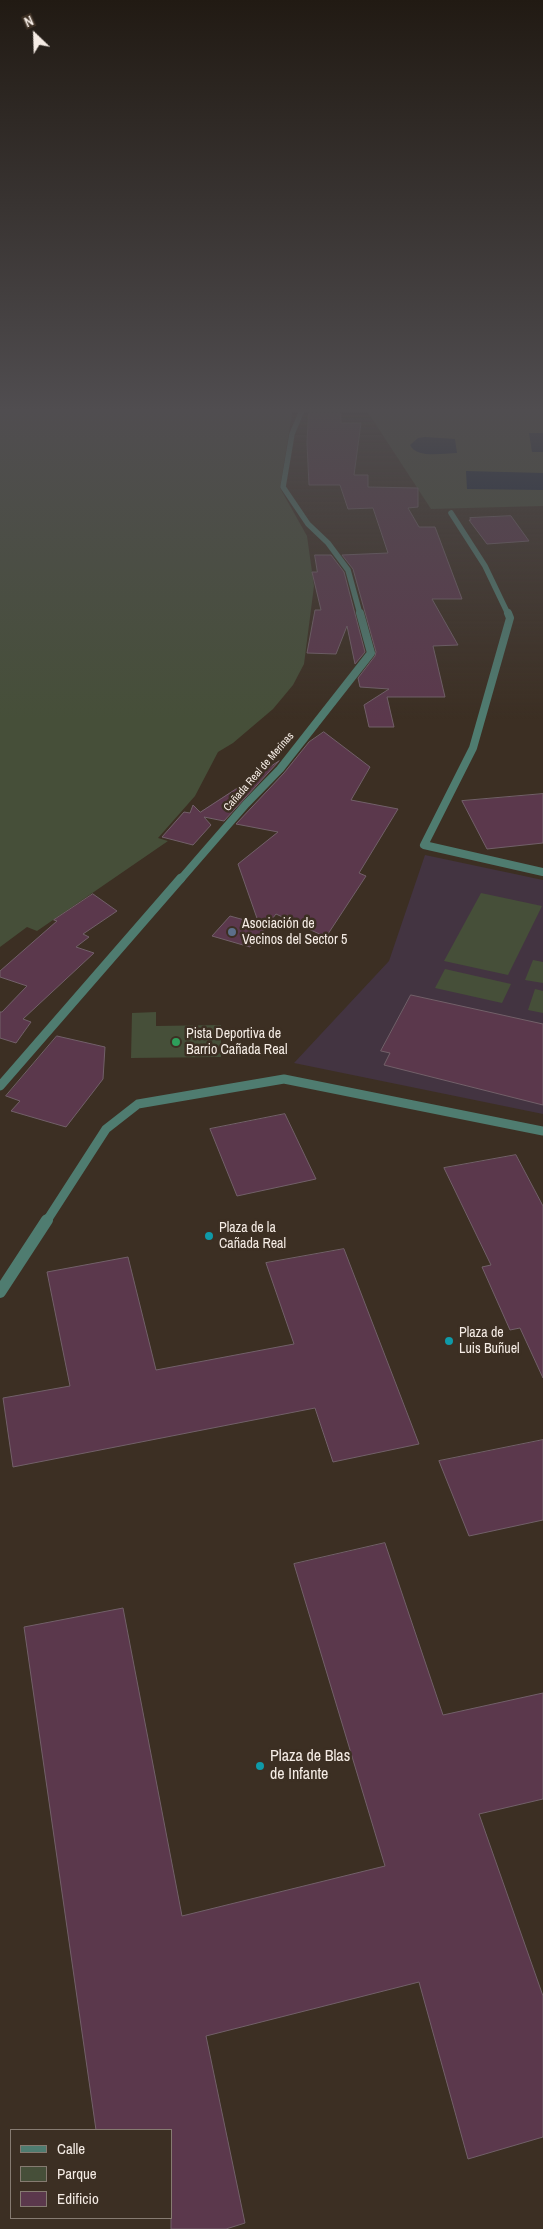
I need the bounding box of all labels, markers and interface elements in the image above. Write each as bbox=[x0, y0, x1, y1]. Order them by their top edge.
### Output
north arrow bbox=[10, 10, 60, 60]
text: N bbox=[21, 11, 36, 31]
street label: Cañada Real de Merinas bbox=[221, 730, 297, 814]
place label: Asociación de Vecinos del Sector 5 bbox=[242, 916, 347, 949]
marker: Asociación de Vecinos del Sector 5 bbox=[226, 926, 238, 938]
place label: Pista Deportiva de Barrio Cañada Real bbox=[186, 1026, 287, 1058]
marker: Pista Deportiva de Barrio Cañada Real bbox=[170, 1036, 182, 1048]
place label: Plaza de la Cañada Real bbox=[219, 1220, 286, 1252]
marker: Plaza de la Cañada Real bbox=[203, 1230, 215, 1242]
place label: Plaza de Luis Buñuel bbox=[459, 1325, 520, 1358]
marker: Plaza de Luis Buñuel bbox=[443, 1335, 455, 1347]
place label: Plaza de Blas de Infante bbox=[270, 1747, 350, 1785]
marker: Plaza de Blas de Infante bbox=[254, 1760, 266, 1772]
legend bbox=[10, 2129, 172, 2219]
text: Calle bbox=[57, 2138, 85, 2159]
text: Parque bbox=[57, 2163, 97, 2184]
text: Edificio bbox=[57, 2188, 99, 2209]

